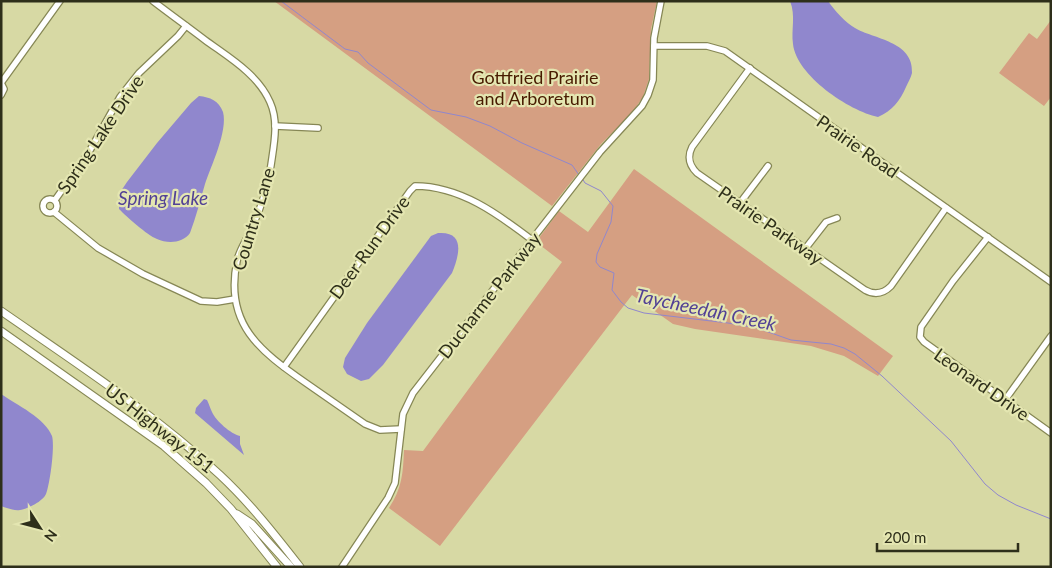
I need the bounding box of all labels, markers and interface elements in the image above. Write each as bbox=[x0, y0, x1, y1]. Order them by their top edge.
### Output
park label: Gottfried Prairie and Arboretum bbox=[471, 66, 599, 109]
street label: Spring Lake Drive bbox=[52, 70, 148, 198]
street label: Prairie Road bbox=[813, 110, 903, 182]
street label: Country Lane bbox=[227, 165, 279, 273]
street label: Prairie Parkway bbox=[715, 181, 828, 270]
water label: Spring Lake bbox=[118, 186, 208, 209]
street label: Deer Run Drive bbox=[324, 191, 414, 303]
street label: Ducharme Parkway bbox=[433, 227, 545, 362]
water label: Taycheedah Creek bbox=[634, 283, 779, 335]
street label: Leonard Drive bbox=[930, 343, 1034, 425]
street label: US Highway 151 bbox=[101, 379, 219, 477]
north arrow bbox=[15, 503, 65, 553]
scale bar bbox=[877, 520, 1018, 552]
text: N bbox=[41, 527, 61, 545]
text: 200 m bbox=[884, 528, 926, 546]

